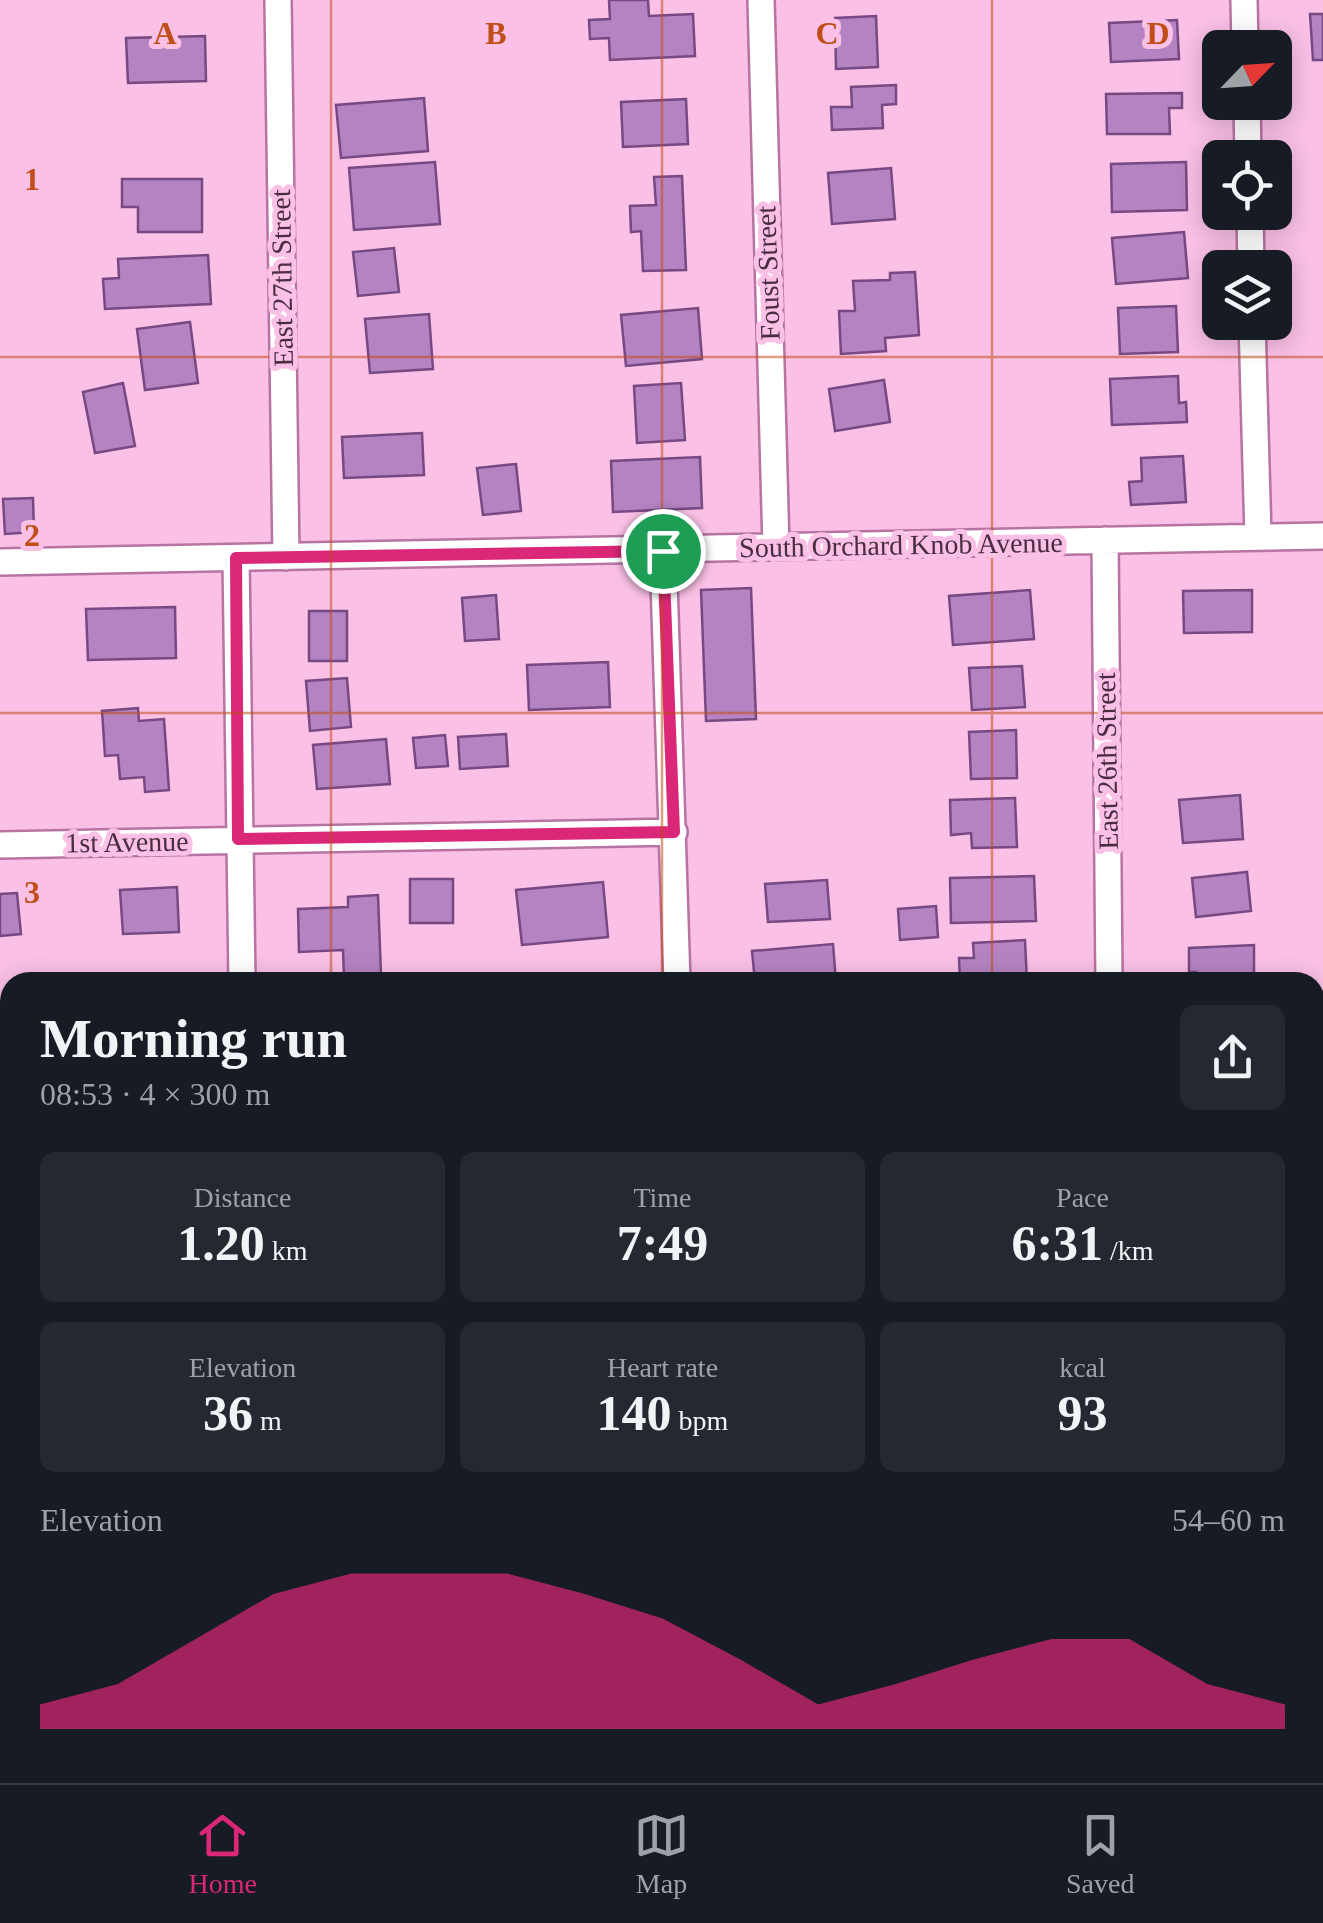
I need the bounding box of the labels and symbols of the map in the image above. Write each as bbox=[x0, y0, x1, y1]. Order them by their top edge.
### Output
text: A bbox=[153, 15, 177, 51]
text: B bbox=[485, 15, 507, 51]
text: C bbox=[815, 15, 839, 51]
text: D bbox=[1146, 15, 1170, 51]
north arrow bbox=[1202, 30, 1292, 120]
text: 1 bbox=[24, 161, 40, 197]
street label: East 27th Street bbox=[265, 189, 299, 367]
street label: Foust Street bbox=[750, 205, 786, 341]
pin bbox=[621, 509, 706, 594]
text: 2 bbox=[24, 517, 40, 553]
street label: South Orchard Knob Avenue bbox=[739, 527, 1063, 563]
street label: East 26th Street bbox=[1090, 672, 1124, 850]
street label: 1st Avenue bbox=[65, 825, 189, 859]
text: 3 bbox=[24, 874, 40, 910]

